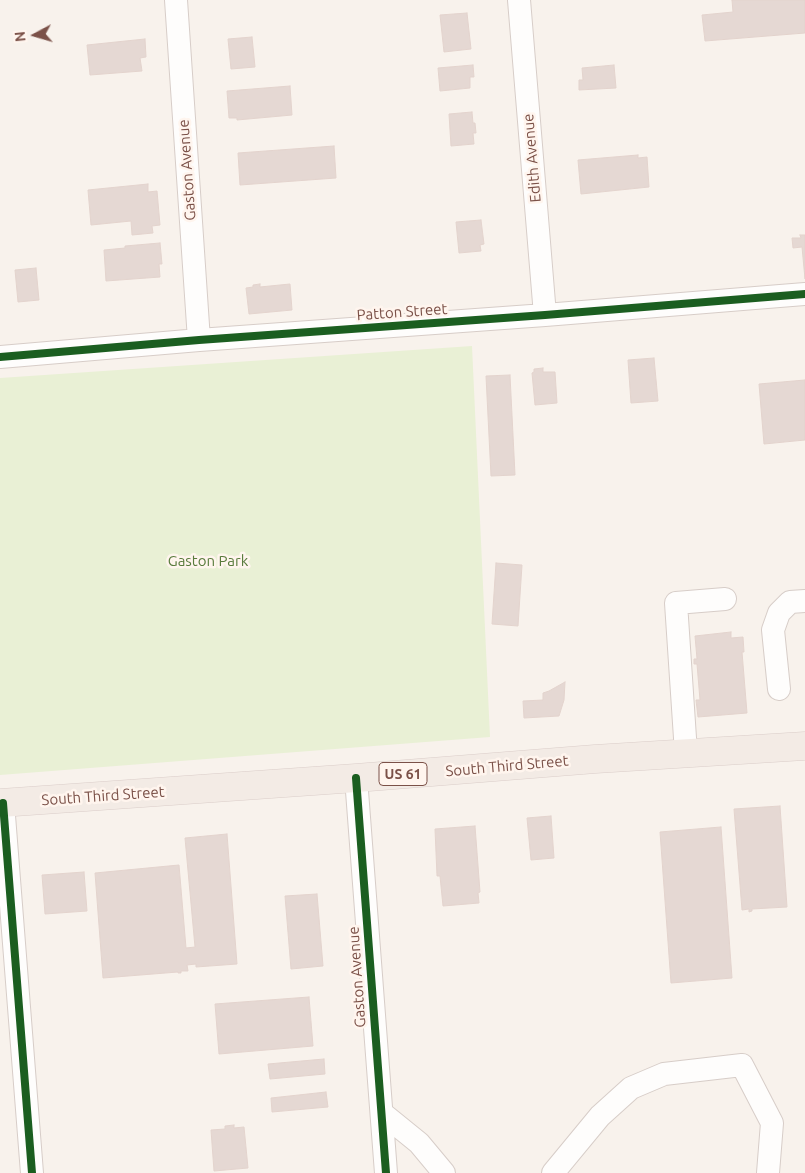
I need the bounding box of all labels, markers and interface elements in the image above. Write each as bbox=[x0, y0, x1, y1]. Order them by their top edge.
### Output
north arrow bbox=[10, 10, 60, 60]
text: N bbox=[12, 31, 29, 43]
street label: Edith Avenue bbox=[519, 113, 545, 203]
street label: Gaston Avenue bbox=[174, 119, 200, 221]
street label: Patton Street bbox=[356, 300, 448, 324]
park label: Gaston Park bbox=[168, 552, 248, 570]
street label: South Third Street bbox=[445, 752, 569, 780]
road number: US 61 bbox=[379, 762, 427, 786]
street label: South Third Street bbox=[41, 783, 165, 809]
street label: Gaston Avenue bbox=[344, 926, 370, 1028]

